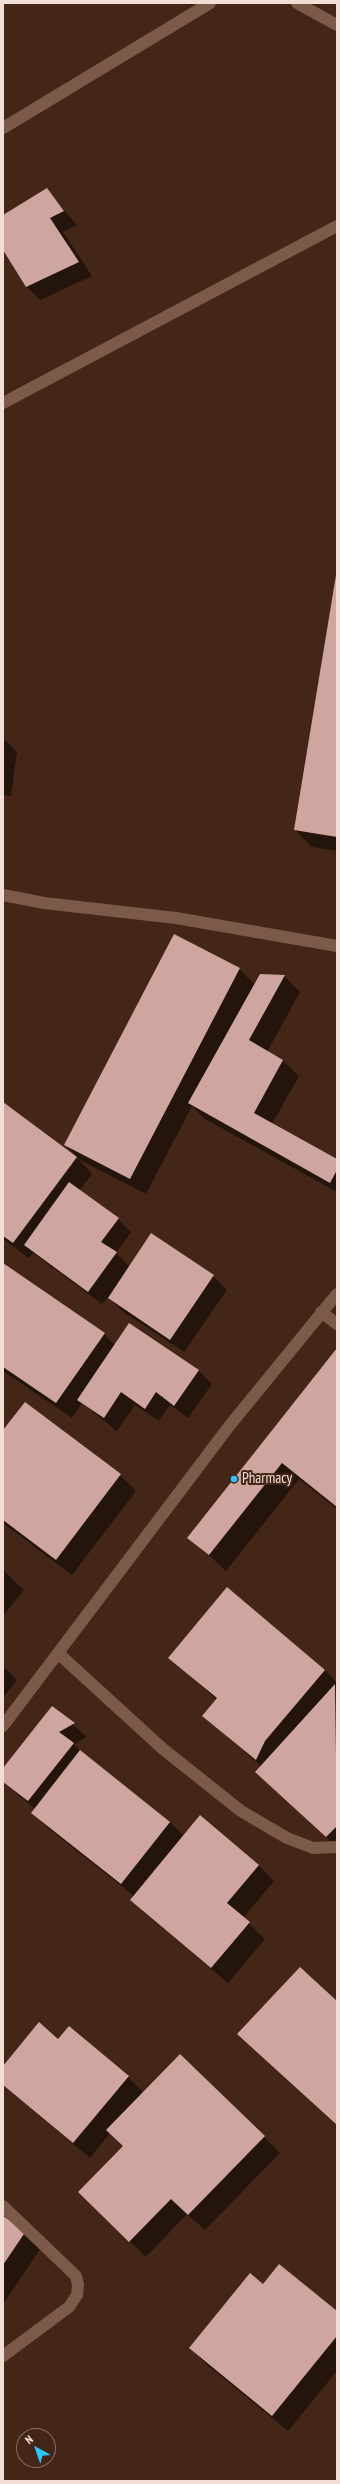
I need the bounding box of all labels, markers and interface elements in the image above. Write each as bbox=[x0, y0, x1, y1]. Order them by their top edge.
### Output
place label: Pharmacy bbox=[242, 1470, 292, 1488]
marker: Pharmacy bbox=[229, 1474, 239, 1484]
north arrow bbox=[16, 2428, 56, 2468]
text: N bbox=[22, 2432, 36, 2447]

